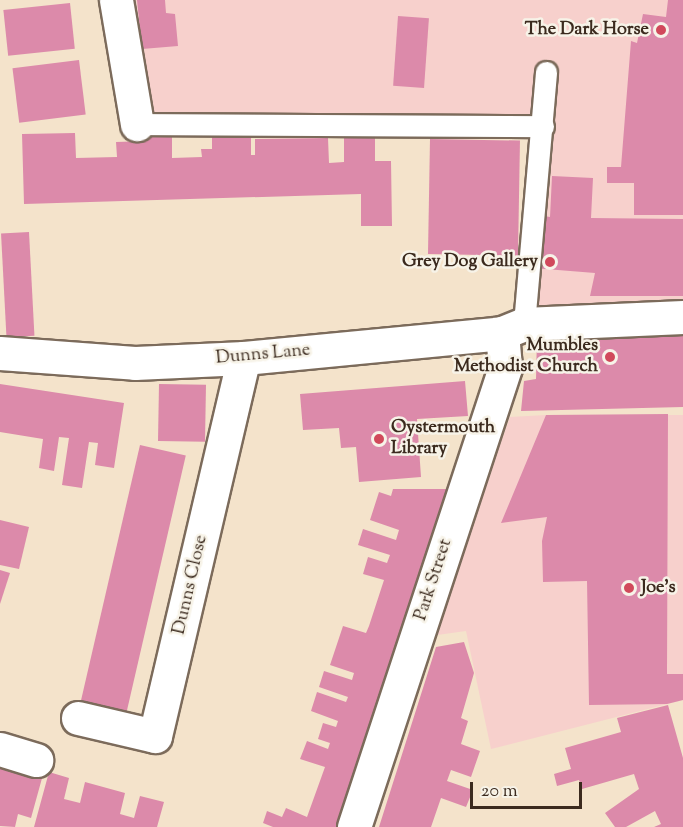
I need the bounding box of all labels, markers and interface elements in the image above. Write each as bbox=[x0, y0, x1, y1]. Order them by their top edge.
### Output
place label: The Dark Horse bbox=[525, 19, 649, 41]
marker: The Dark Horse bbox=[654, 23, 668, 37]
place label: Grey Dog Gallery bbox=[402, 251, 538, 273]
marker: Grey Dog Gallery bbox=[543, 255, 557, 269]
place label: Mumbles Methodist Church bbox=[454, 336, 598, 378]
street label: Dunns Lane bbox=[215, 340, 311, 370]
marker: Mumbles Methodist Church bbox=[603, 350, 617, 364]
place label: Oystermouth Library bbox=[391, 418, 495, 460]
marker: Oystermouth Library bbox=[372, 432, 386, 446]
street label: Dunns Close bbox=[169, 533, 213, 637]
street label: Park Street bbox=[411, 536, 457, 624]
place label: Joe's bbox=[641, 577, 675, 599]
marker: Joe's bbox=[622, 581, 636, 595]
scale bar bbox=[473, 770, 586, 808]
text: 20 m bbox=[481, 779, 518, 805]

